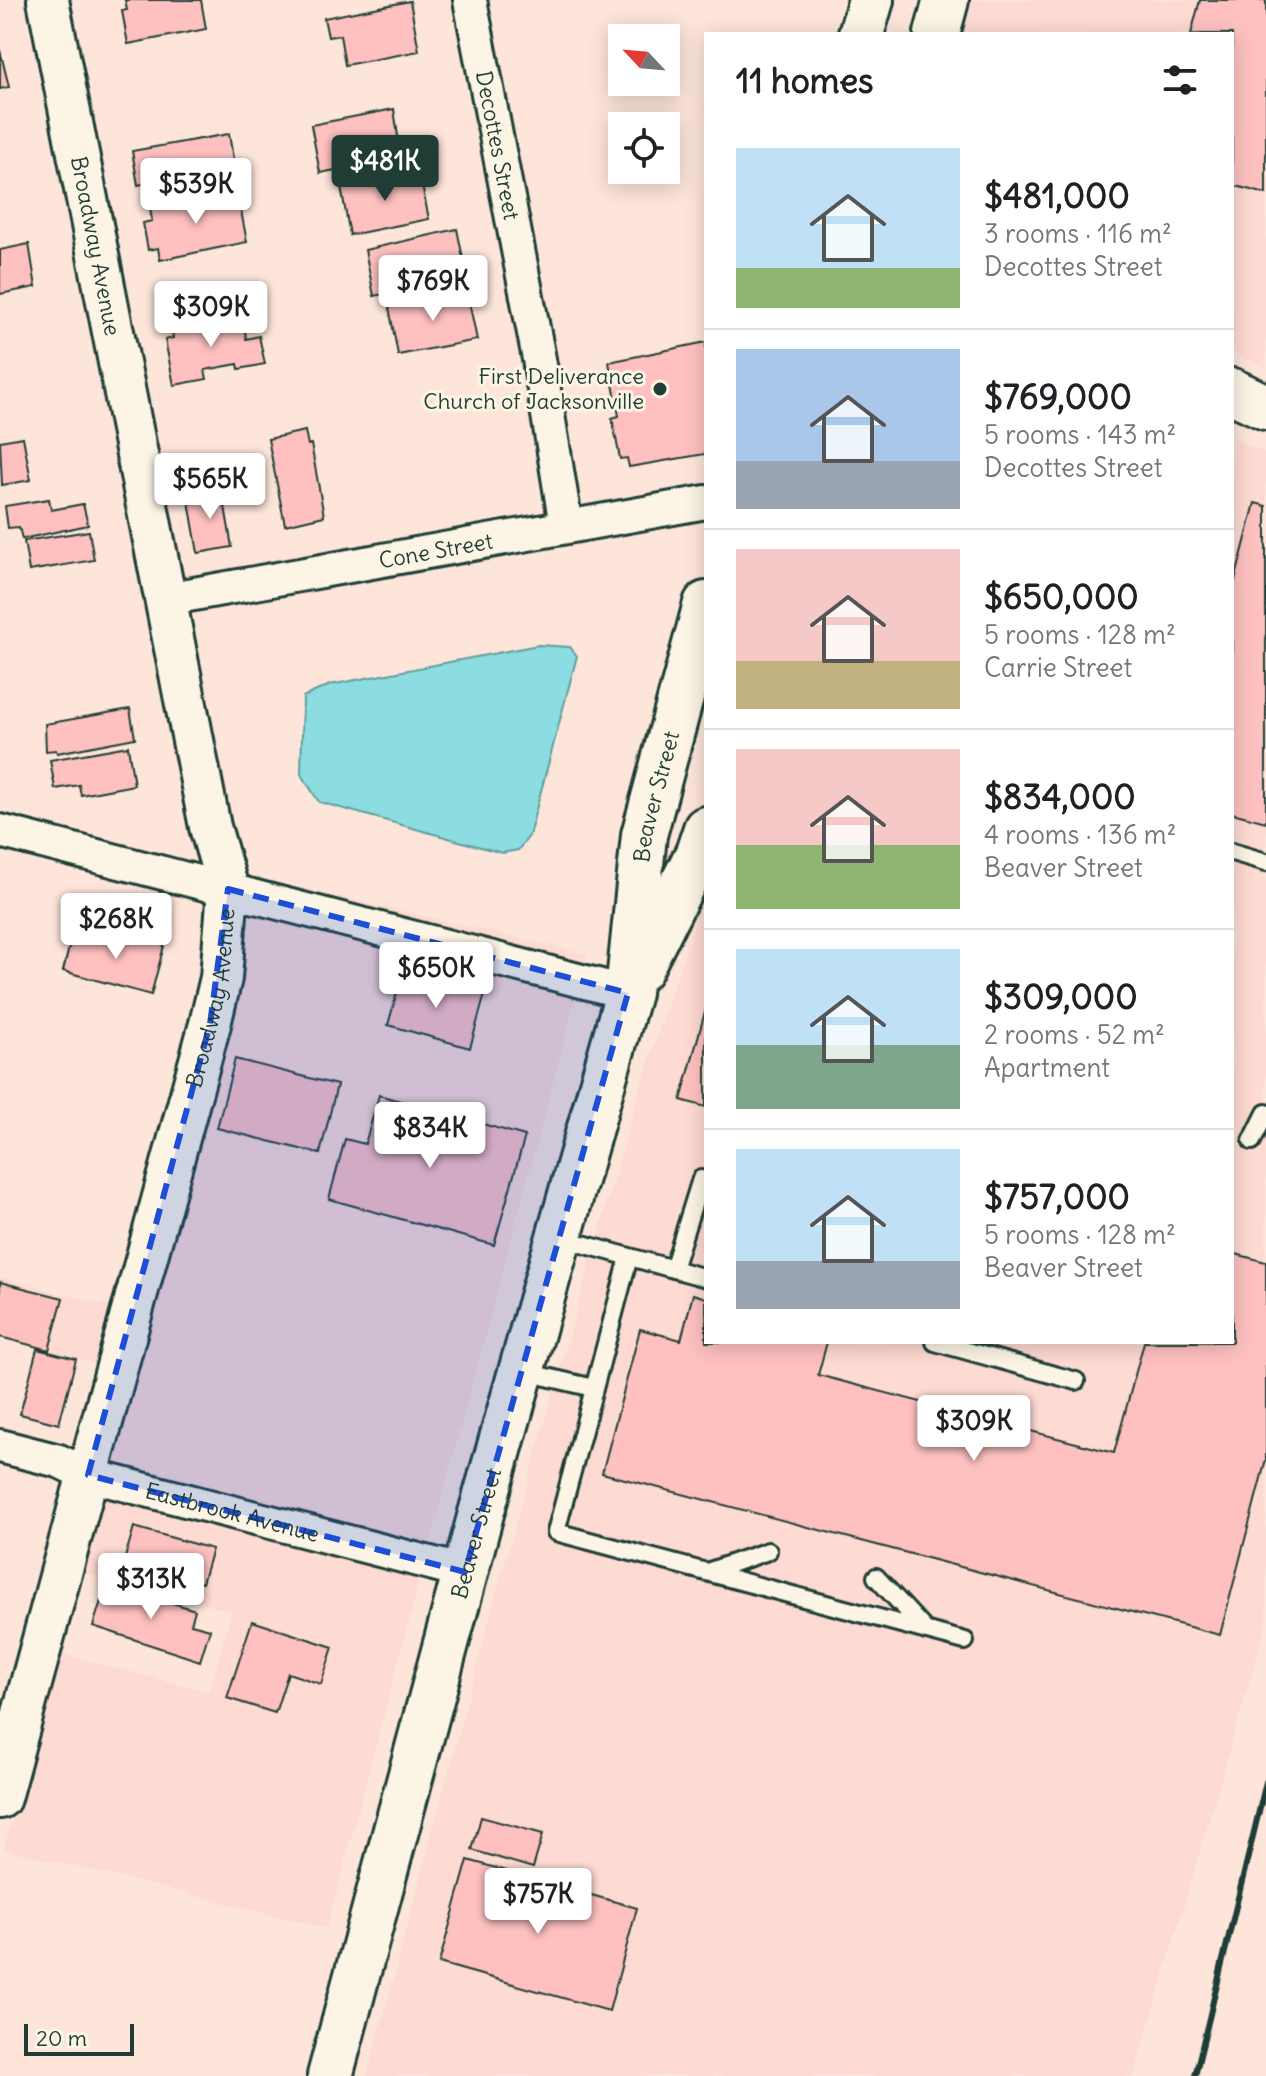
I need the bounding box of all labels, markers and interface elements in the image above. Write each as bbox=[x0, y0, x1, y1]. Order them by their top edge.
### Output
north arrow bbox=[608, 24, 680, 96]
map controls bbox=[608, 24, 680, 184]
icon: filters bbox=[1158, 58, 1202, 102]
text: 11 homes bbox=[736, 59, 873, 102]
street label: Decottes Street bbox=[470, 68, 526, 222]
button: locate bbox=[608, 112, 680, 184]
pin: $481K bbox=[329, 135, 441, 203]
text: $481K bbox=[350, 144, 420, 177]
street label: Broadway Avenue bbox=[65, 154, 127, 338]
pin: $539K bbox=[140, 158, 252, 226]
text: $539K bbox=[158, 167, 234, 200]
text: $481,000 bbox=[984, 174, 1130, 217]
icon: home bbox=[800, 180, 896, 276]
text: 3 rooms · 116 m² bbox=[984, 217, 1172, 250]
text: Decottes Street bbox=[984, 250, 1163, 283]
pin: $769K bbox=[377, 255, 489, 323]
text: $769K bbox=[397, 264, 469, 297]
pin: $309K bbox=[155, 281, 267, 349]
text: $309K bbox=[172, 290, 250, 323]
place label: First Deliverance Church of Jacksonville bbox=[423, 362, 644, 415]
text: $769,000 bbox=[984, 375, 1132, 418]
marker: First Deliverance Church of Jacksonville bbox=[651, 380, 669, 398]
icon: home bbox=[800, 381, 896, 477]
text: 5 rooms · 143 m² bbox=[984, 418, 1176, 451]
text: Decottes Street bbox=[984, 451, 1163, 484]
pin: $565K bbox=[154, 453, 266, 521]
text: $565K bbox=[172, 462, 248, 495]
street label: Cone Street bbox=[376, 527, 495, 575]
text: $650,000 bbox=[984, 575, 1139, 618]
icon: home bbox=[800, 581, 896, 677]
text: 5 rooms · 128 m² bbox=[984, 618, 1176, 651]
text: Carrie Street bbox=[984, 651, 1132, 684]
street label: Beaver Street bbox=[627, 728, 685, 864]
text: $834,000 bbox=[984, 775, 1136, 818]
icon: home bbox=[800, 781, 896, 877]
text: 4 rooms · 136 m² bbox=[984, 818, 1176, 851]
text: Beaver Street bbox=[984, 851, 1143, 884]
pin: $268K bbox=[60, 893, 172, 961]
text: $268K bbox=[79, 902, 153, 935]
street label: Broadway Avenue bbox=[179, 907, 240, 1091]
pin: $650K bbox=[380, 942, 492, 1010]
text: $650K bbox=[397, 951, 475, 984]
text: $309,000 bbox=[984, 975, 1138, 1018]
icon: home bbox=[800, 981, 896, 1077]
text: 2 rooms · 52 m² bbox=[984, 1018, 1165, 1051]
text: Apartment bbox=[984, 1051, 1110, 1084]
pin: $834K bbox=[374, 1102, 486, 1170]
text: $834K bbox=[392, 1111, 468, 1144]
text: $757,000 bbox=[984, 1175, 1130, 1218]
icon: home bbox=[800, 1181, 896, 1277]
text: 5 rooms · 128 m² bbox=[984, 1218, 1176, 1251]
text: Beaver Street bbox=[984, 1251, 1143, 1284]
pin: $309K bbox=[918, 1395, 1030, 1463]
text: $309K bbox=[935, 1404, 1013, 1437]
street label: Beaver Street bbox=[445, 1465, 507, 1602]
street label: Eastbrook Avenue bbox=[142, 1476, 322, 1548]
pin: $313K bbox=[95, 1553, 207, 1621]
text: $313K bbox=[116, 1562, 186, 1595]
pin: $757K bbox=[482, 1868, 594, 1936]
text: $757K bbox=[503, 1877, 573, 1910]
scale bar bbox=[24, 2020, 134, 2056]
text: 20 m bbox=[36, 2024, 87, 2052]

